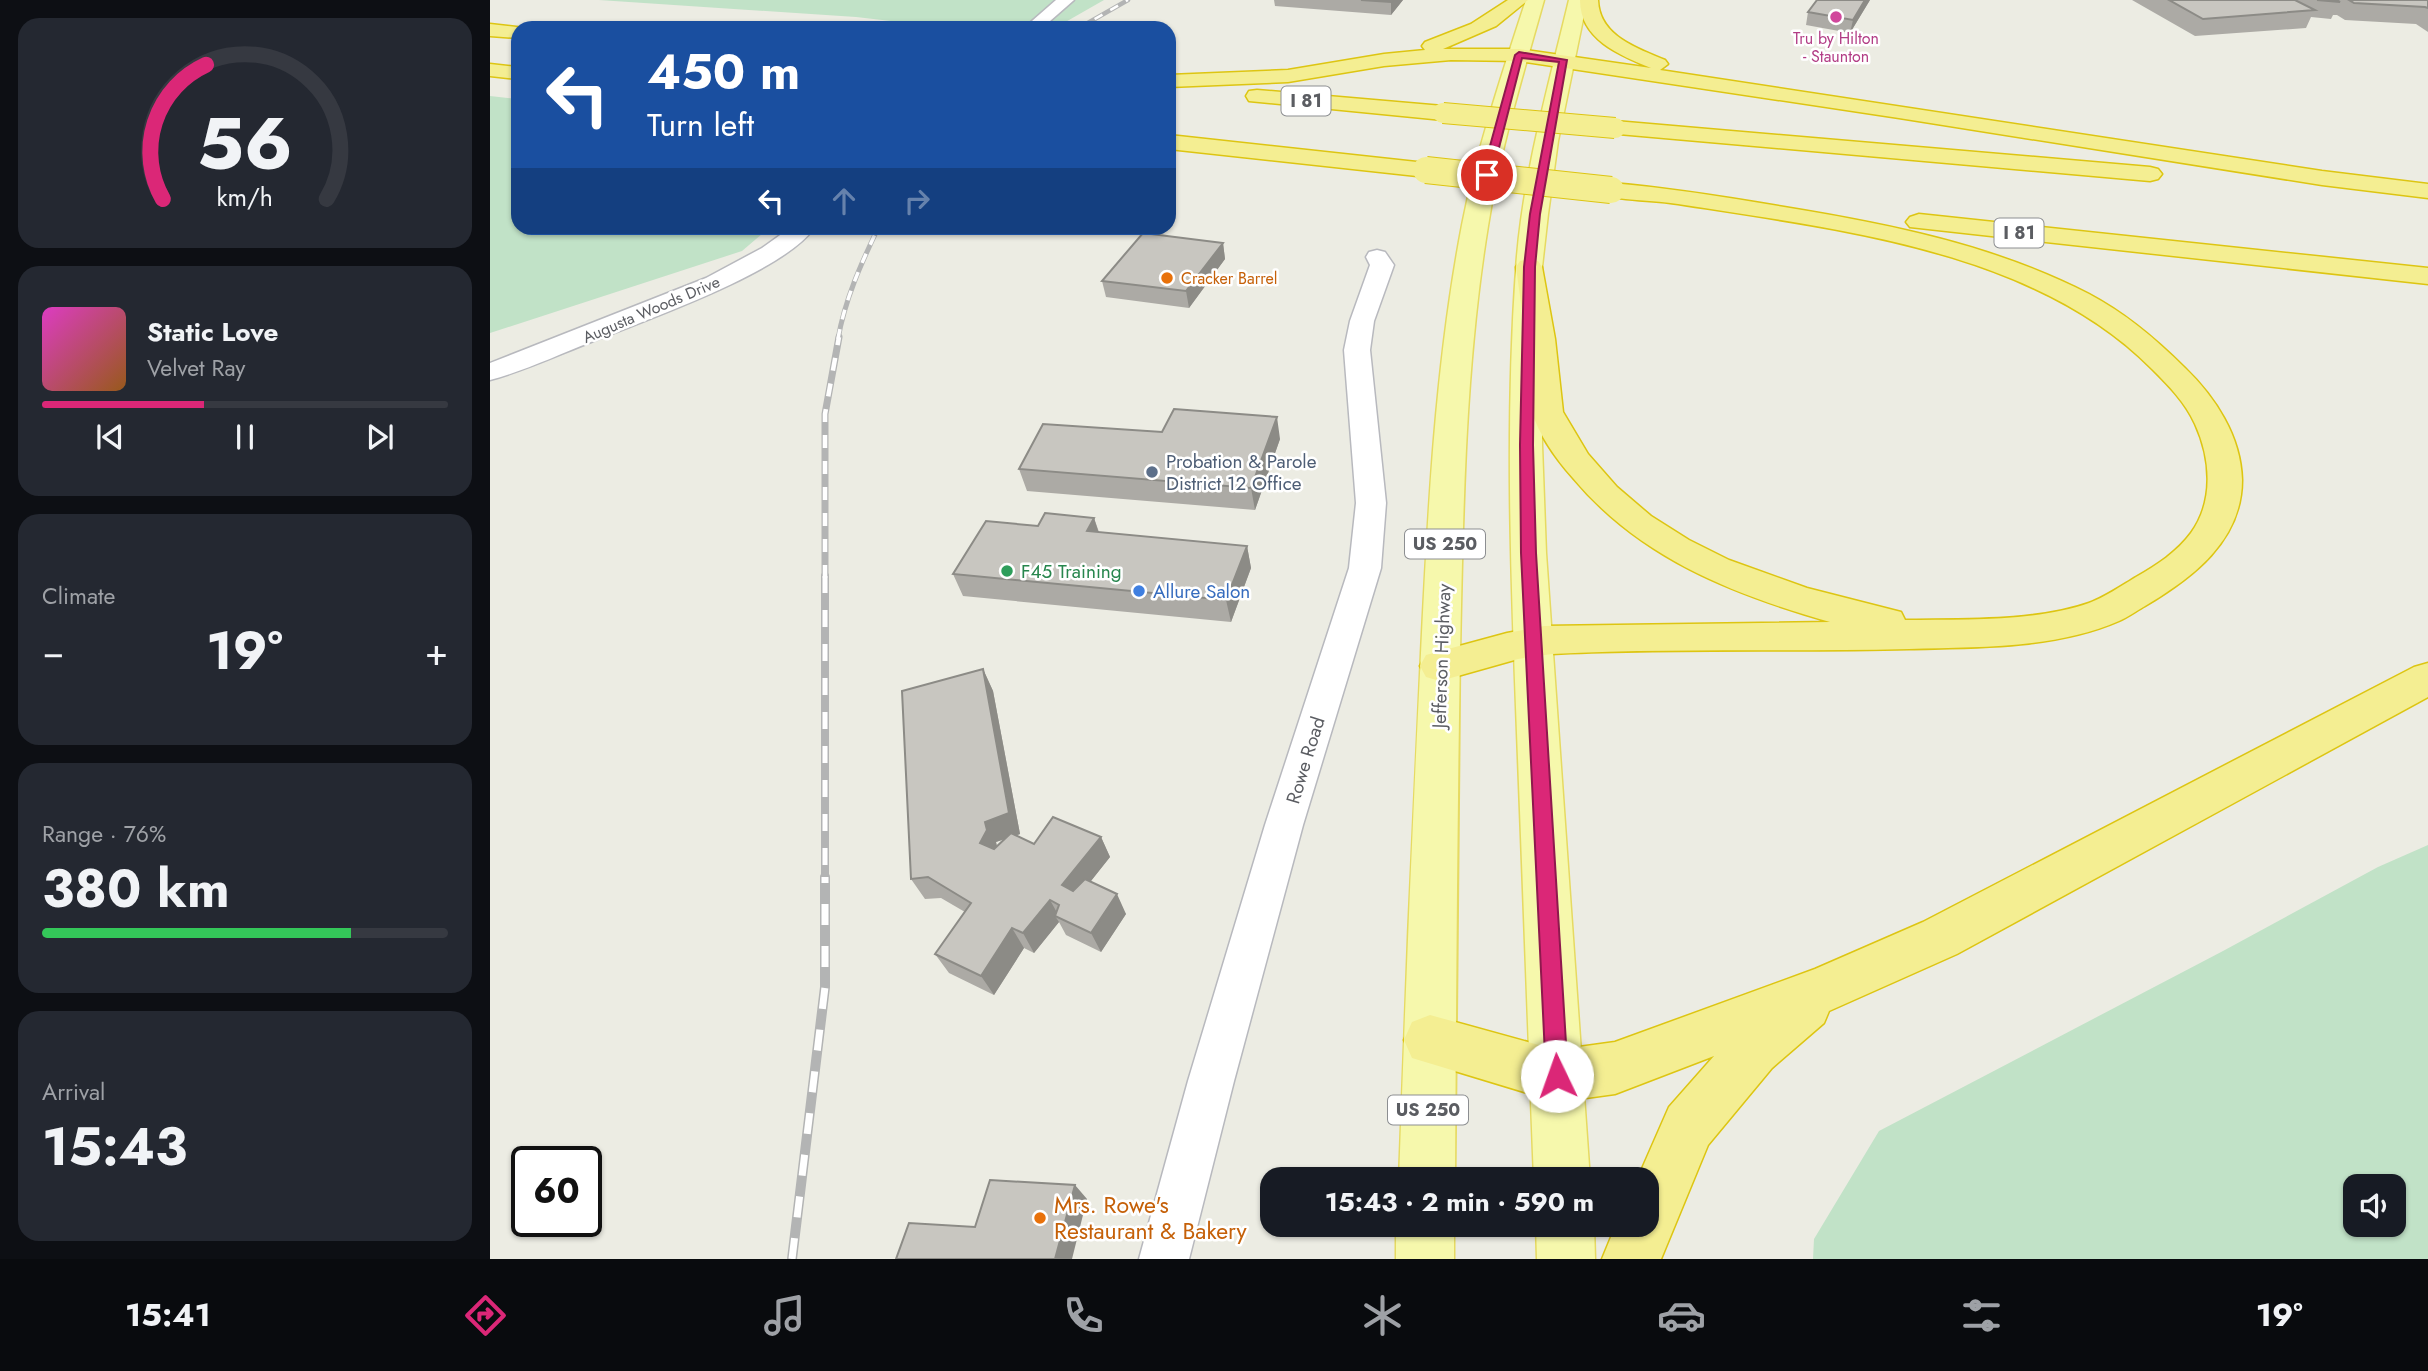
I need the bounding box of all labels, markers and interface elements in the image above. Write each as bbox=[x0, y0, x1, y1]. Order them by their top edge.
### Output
marker: Tru by Hilton - Staunton bbox=[1828, 9, 1844, 25]
place label: Tru by Hilton - Staunton bbox=[1793, 27, 1879, 68]
text: 450 m bbox=[647, 37, 800, 107]
icon: left bbox=[532, 49, 623, 140]
road number: I 81 bbox=[1282, 86, 1330, 116]
text: 56 bbox=[197, 91, 293, 196]
text: Turn left bbox=[647, 102, 754, 148]
pin bbox=[1457, 145, 1517, 205]
icon: arrive bbox=[1468, 156, 1506, 194]
text: km/h bbox=[217, 179, 273, 215]
icon: left bbox=[752, 182, 790, 220]
icon: ahead bbox=[825, 182, 863, 220]
icon: right bbox=[898, 182, 936, 220]
road number: I 81 bbox=[1994, 218, 2044, 247]
place label: Cracker Barrel bbox=[1181, 267, 1277, 290]
street label: Augusta Woods Drive bbox=[579, 270, 723, 349]
marker: Cracker Barrel bbox=[1159, 270, 1175, 286]
text: Static Love bbox=[147, 313, 279, 351]
text: Velvet Ray bbox=[147, 351, 245, 385]
icon: previous bbox=[91, 418, 129, 456]
icon: pause bbox=[226, 418, 264, 456]
icon: next bbox=[361, 418, 399, 456]
place label: Probation & Parole District 12 Office bbox=[1166, 448, 1317, 497]
marker: Probation & Parole District 12 Office bbox=[1144, 464, 1160, 480]
road number: US 250 bbox=[1405, 530, 1485, 558]
place label: F45 Training bbox=[1021, 558, 1122, 585]
marker: F45 Training bbox=[999, 563, 1015, 579]
place label: Allure Salon bbox=[1153, 578, 1250, 605]
text: Climate bbox=[42, 579, 115, 613]
marker: Allure Salon bbox=[1131, 583, 1147, 599]
street label: Jefferson Highway bbox=[1425, 583, 1458, 732]
text: 19° bbox=[206, 613, 283, 689]
text: − bbox=[42, 624, 64, 679]
text: + bbox=[425, 624, 448, 679]
street label: Rowe Road bbox=[1279, 713, 1332, 807]
text: Range · 76% bbox=[42, 817, 166, 851]
text: 380 km bbox=[42, 851, 230, 927]
position arrow bbox=[1520, 1039, 1594, 1113]
text: Arrival bbox=[42, 1075, 105, 1109]
road number: US 250 bbox=[1388, 1096, 1468, 1125]
text: 15:43 bbox=[42, 1109, 187, 1185]
speed limit sign: 60 bbox=[511, 1146, 602, 1237]
map controls bbox=[2343, 1174, 2406, 1237]
button: sound bbox=[2343, 1174, 2406, 1237]
text: 15:43 · 2 min · 590 m bbox=[1325, 1183, 1594, 1221]
place label: Mrs. Rowe's Restaurant & Bakery bbox=[1054, 1188, 1248, 1248]
marker: Mrs. Rowe's Restaurant & Bakery bbox=[1032, 1210, 1048, 1226]
icon: directions bbox=[461, 1291, 510, 1340]
icon: music bbox=[760, 1291, 809, 1340]
icon: phone bbox=[1059, 1291, 1108, 1340]
icon: climate bbox=[1358, 1291, 1407, 1340]
icon: car bbox=[1657, 1291, 1706, 1340]
icon: filters bbox=[1957, 1291, 2006, 1340]
text: 15:41 bbox=[125, 1292, 211, 1338]
text: 19° bbox=[2256, 1292, 2303, 1338]

